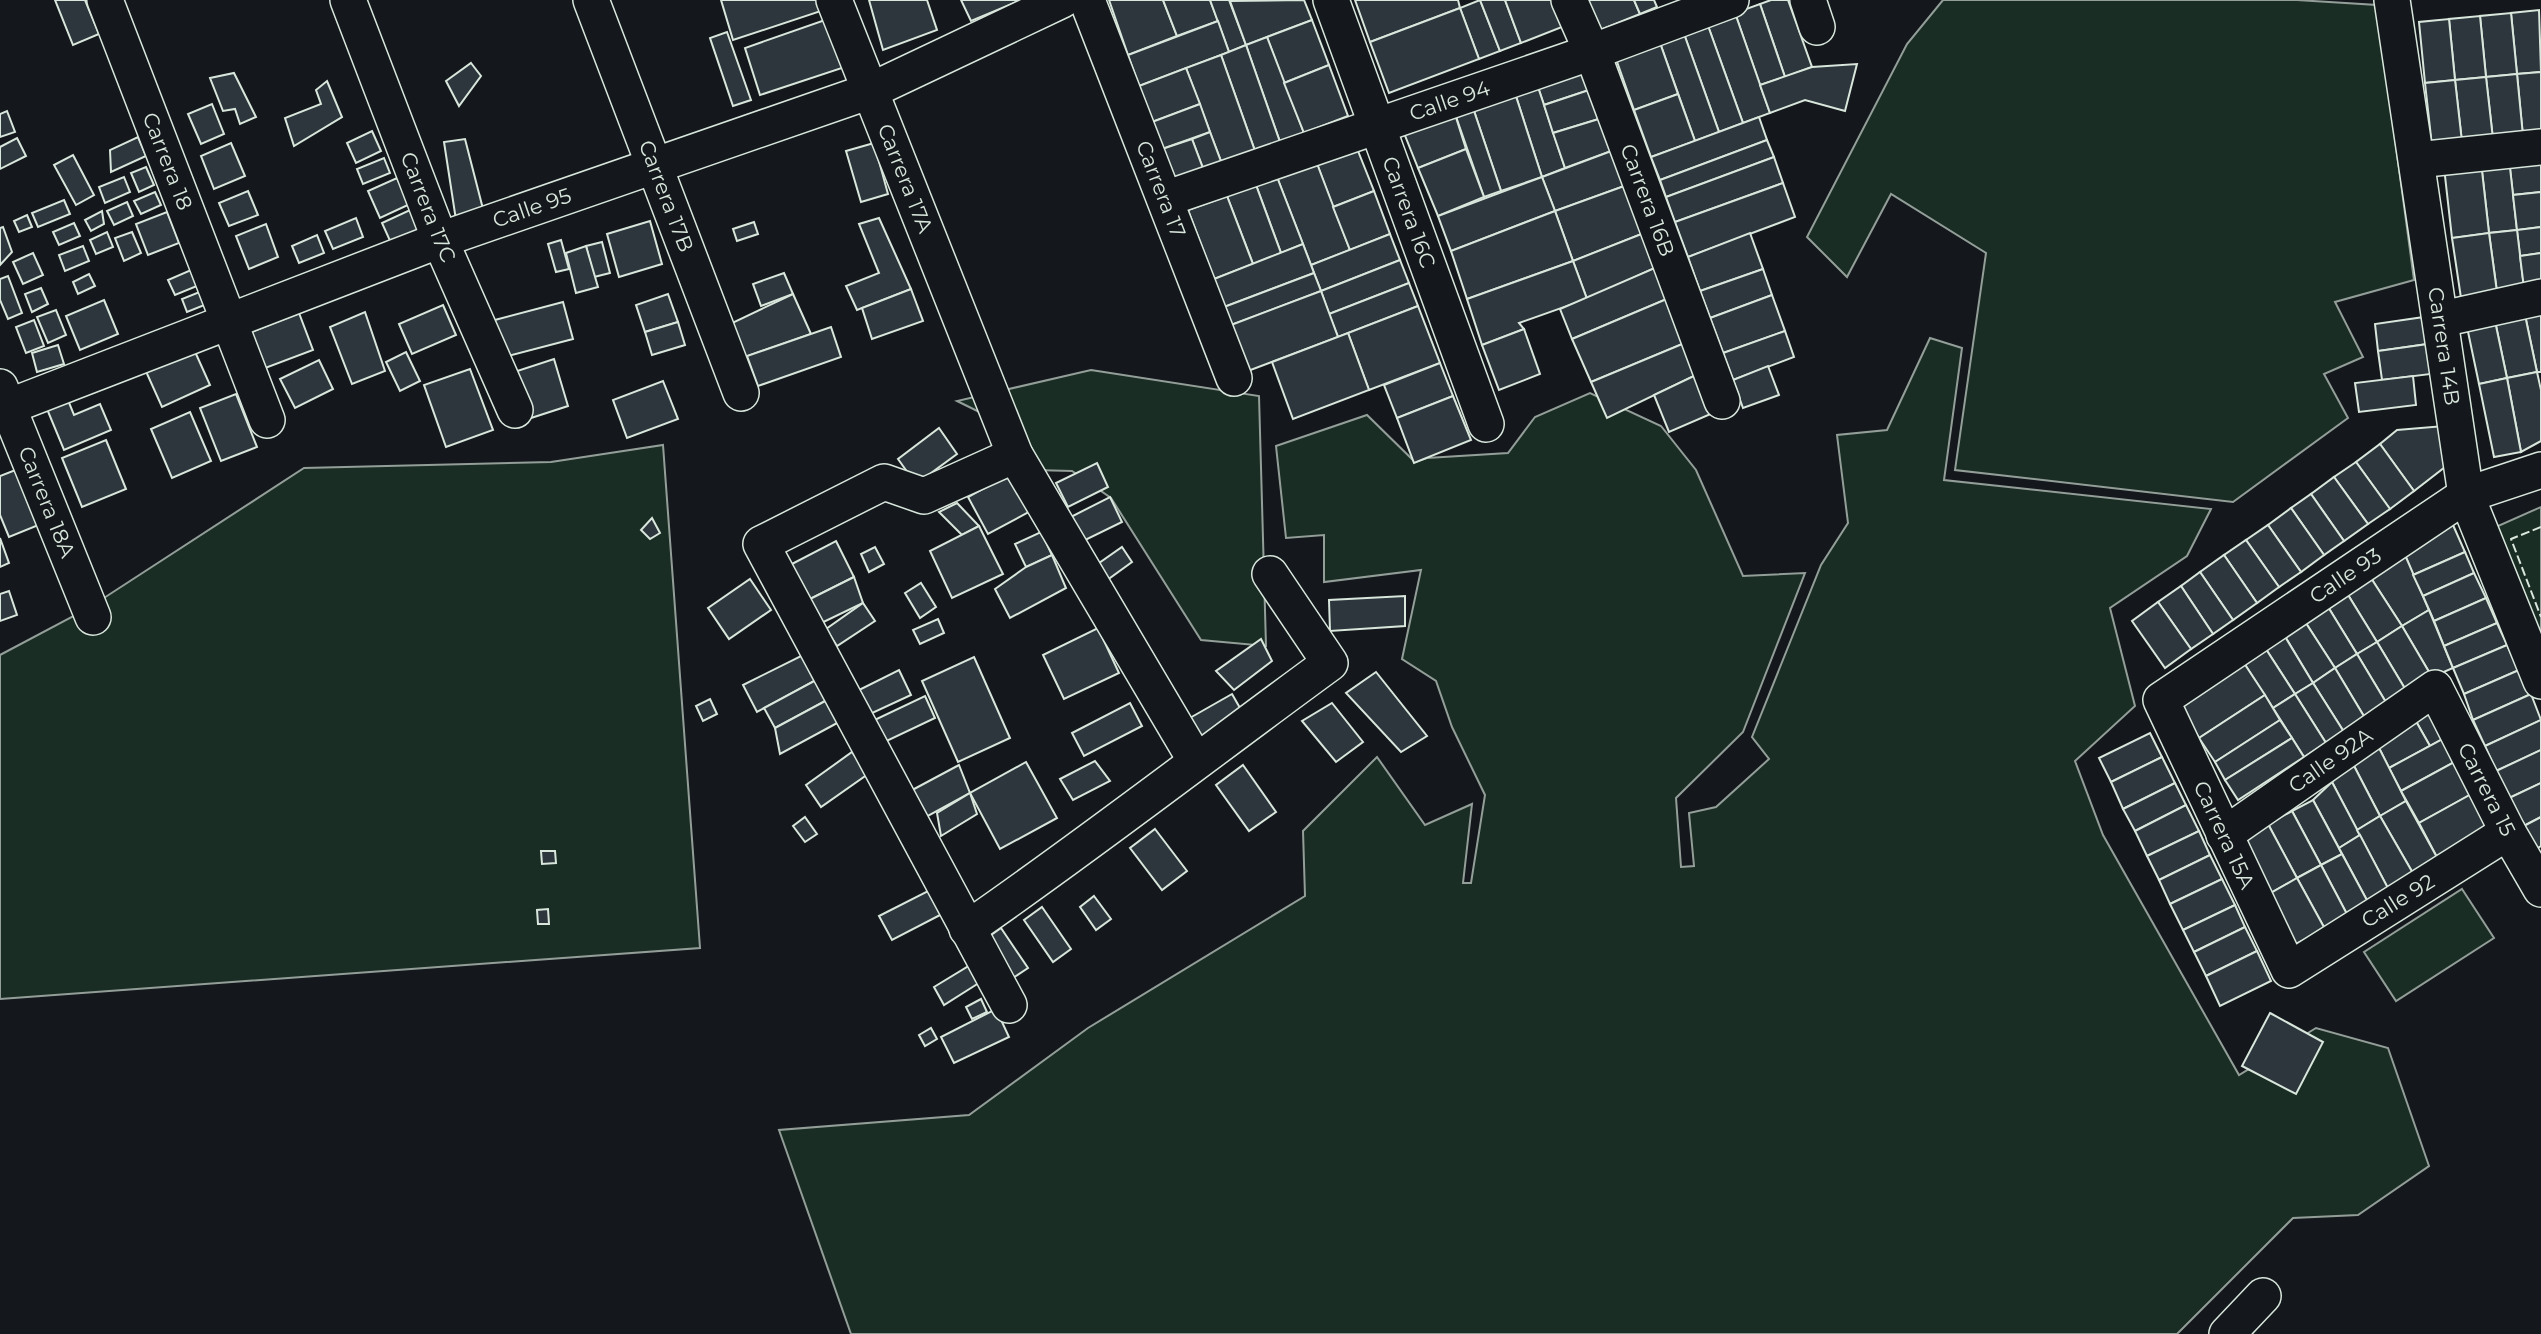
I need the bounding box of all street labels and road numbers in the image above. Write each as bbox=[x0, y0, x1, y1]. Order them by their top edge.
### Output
street label: Calle 94 bbox=[1406, 75, 1493, 126]
street label: Carrera 18 bbox=[138, 109, 198, 214]
street label: Carrera 17A bbox=[872, 120, 939, 237]
street label: Carrera 17B bbox=[634, 137, 699, 255]
street label: Carrera 17 bbox=[1131, 137, 1191, 241]
street label: Carrera 16B bbox=[1615, 140, 1680, 260]
street label: Carrera 17C bbox=[395, 148, 461, 266]
street label: Carrera 16C bbox=[1377, 153, 1441, 271]
street label: Calle 95 bbox=[489, 183, 574, 233]
street label: Carrera 14B bbox=[2423, 285, 2465, 407]
street label: Carrera 18A bbox=[13, 443, 81, 562]
street label: Calle 93 bbox=[2305, 543, 2386, 609]
street label: Calle 92A bbox=[2284, 722, 2378, 798]
street label: Carrera 15 bbox=[2453, 739, 2521, 840]
street label: Carrera 15A bbox=[2189, 777, 2261, 894]
street label: Calle 92 bbox=[2357, 868, 2439, 933]

